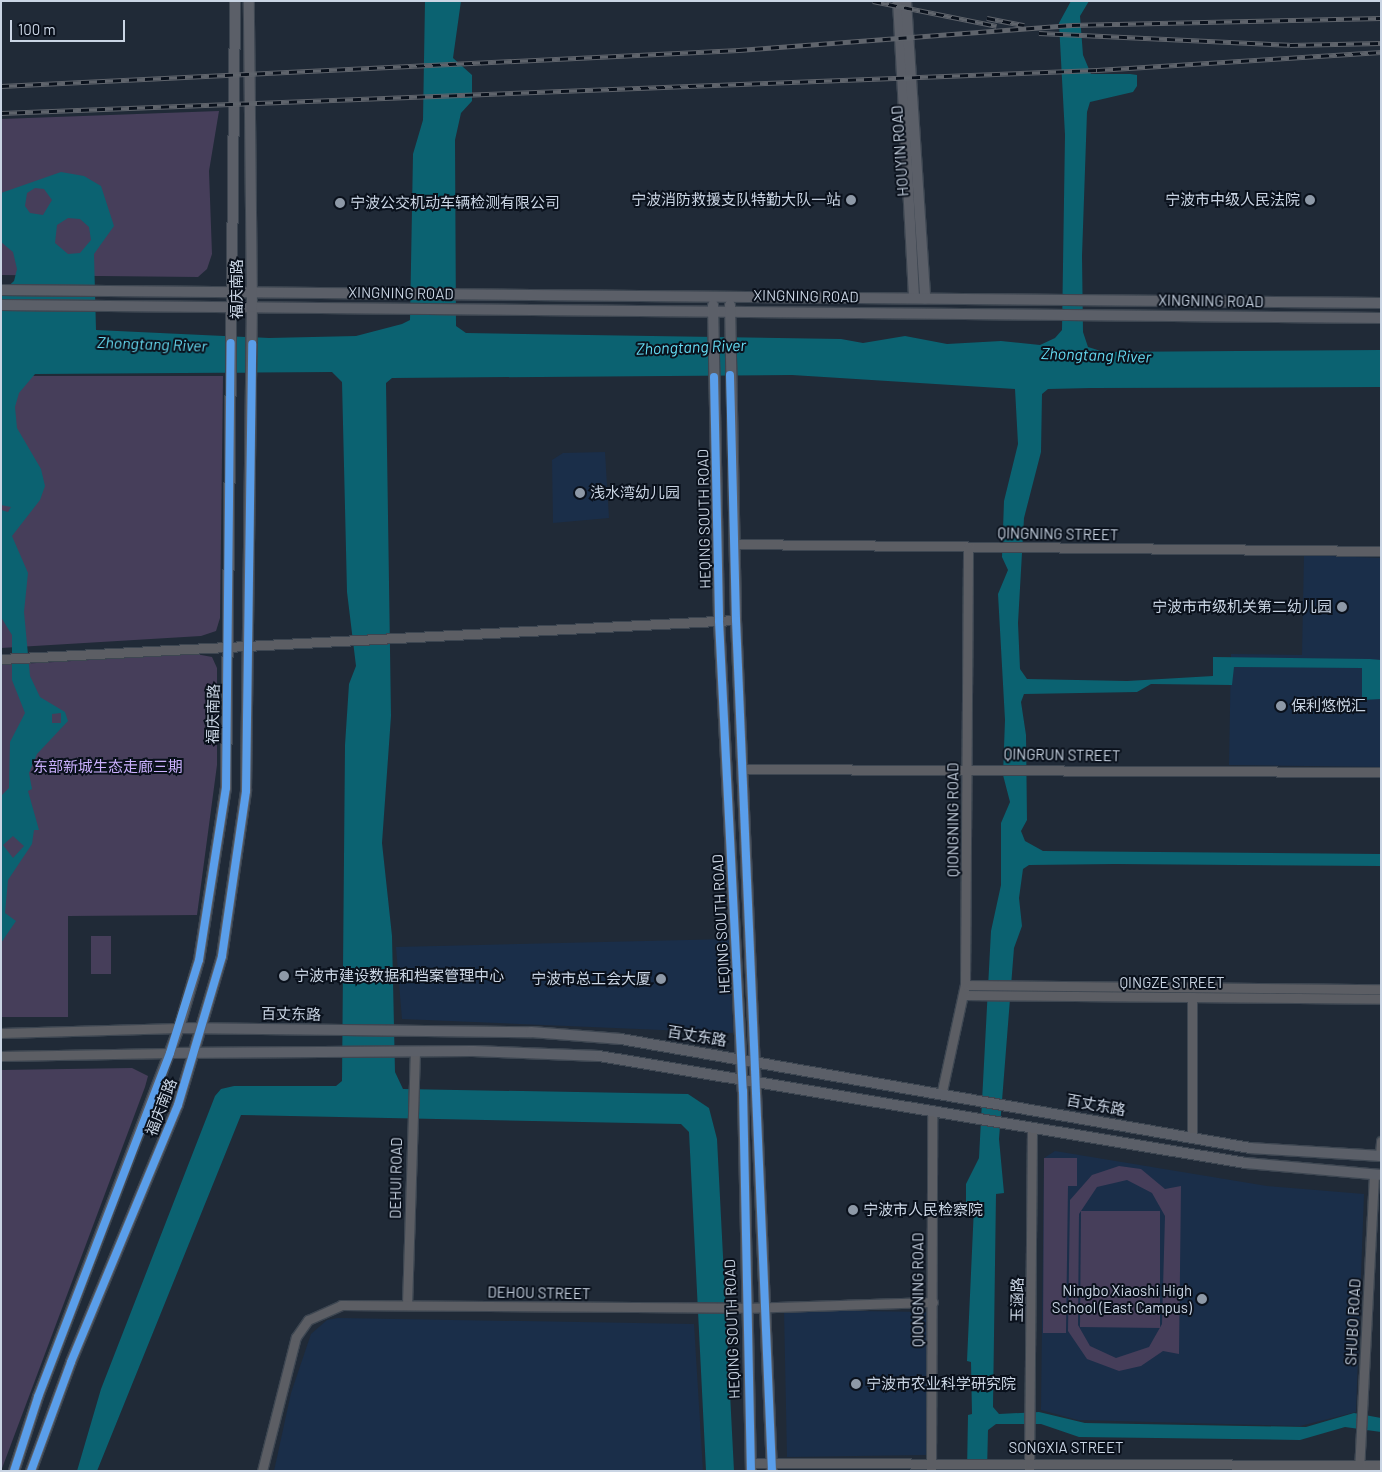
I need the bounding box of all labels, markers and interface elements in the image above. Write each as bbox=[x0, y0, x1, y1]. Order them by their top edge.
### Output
scale bar bbox=[12, 10, 128, 42]
text: 100 m bbox=[18, 20, 56, 38]
street label: HOUYIN ROAD bbox=[888, 105, 912, 197]
place label: 宁波消防救援支队特勤大队一站 bbox=[631, 191, 841, 209]
place label: 宁波市中级人民法院 bbox=[1165, 191, 1300, 209]
place label: 宁波公交机动车辆检测有限公司 bbox=[350, 194, 560, 212]
marker: 宁波消防救援支队特勤大队一站 bbox=[845, 194, 857, 206]
marker: 宁波市中级人民法院 bbox=[1304, 194, 1316, 206]
marker: 宁波公交机动车辆检测有限公司 bbox=[334, 197, 346, 209]
street label: 福庆南路 bbox=[228, 259, 246, 319]
street label: XINGNING ROAD bbox=[348, 283, 454, 303]
street label: XINGNING ROAD bbox=[753, 286, 859, 306]
street label: XINGNING ROAD bbox=[1158, 291, 1264, 311]
water label: Zhongtang River bbox=[97, 332, 207, 356]
water label: Zhongtang River bbox=[636, 335, 746, 359]
water label: Zhongtang River bbox=[1041, 343, 1151, 367]
street label: HEQING SOUTH ROAD bbox=[694, 449, 714, 589]
place label: 浅水湾幼儿园 bbox=[590, 484, 680, 502]
marker: 浅水湾幼儿园 bbox=[574, 487, 586, 499]
street label: QINGNING STREET bbox=[997, 524, 1119, 544]
place label: 宁波市市级机关第二幼儿园 bbox=[1152, 598, 1332, 616]
marker: 宁波市市级机关第二幼儿园 bbox=[1336, 601, 1348, 613]
street label: 福庆南路 bbox=[203, 684, 223, 744]
place label: 保利悠悦汇 bbox=[1291, 697, 1366, 715]
marker: 保利悠悦汇 bbox=[1275, 700, 1287, 712]
street label: QINGRUN STREET bbox=[1003, 745, 1121, 765]
park label: 东部新城生态走廊三期 bbox=[33, 758, 183, 776]
street label: QIONGNING ROAD bbox=[944, 763, 962, 877]
street label: HEQING SOUTH ROAD bbox=[708, 854, 734, 994]
place label: 宁波市建设数据和档案管理中心 bbox=[294, 967, 504, 985]
marker: 宁波市建设数据和档案管理中心 bbox=[278, 970, 290, 982]
place label: 宁波市总工会大厦 bbox=[531, 970, 651, 988]
marker: 宁波市总工会大厦 bbox=[655, 973, 667, 985]
street label: QINGZE STREET bbox=[1119, 974, 1225, 992]
street label: 百丈东路 bbox=[261, 1004, 321, 1024]
street label: 百丈东路 bbox=[666, 1022, 728, 1050]
street label: 福庆南路 bbox=[142, 1076, 180, 1138]
street label: 百丈东路 bbox=[1065, 1091, 1127, 1119]
street label: DEHUI ROAD bbox=[386, 1137, 406, 1219]
place label: 宁波市人民检察院 bbox=[863, 1201, 983, 1219]
marker: 宁波市人民检察院 bbox=[847, 1204, 859, 1216]
street label: QIONGNING ROAD bbox=[909, 1233, 927, 1347]
street label: HEQING SOUTH ROAD bbox=[721, 1259, 743, 1399]
street label: 玉涵路 bbox=[1008, 1277, 1026, 1323]
street label: SHUBO ROAD bbox=[1342, 1278, 1364, 1366]
place label: Ningbo Xiaoshi High School (East Campus) bbox=[1052, 1281, 1192, 1316]
street label: DEHOU STREET bbox=[487, 1283, 591, 1303]
marker: Ningbo Xiaoshi High School (East Campus) bbox=[1196, 1293, 1208, 1305]
place label: 宁波市农业科学研究院 bbox=[866, 1375, 1016, 1393]
marker: 宁波市农业科学研究院 bbox=[850, 1378, 862, 1390]
street label: SONGXIA STREET bbox=[1008, 1439, 1124, 1457]

